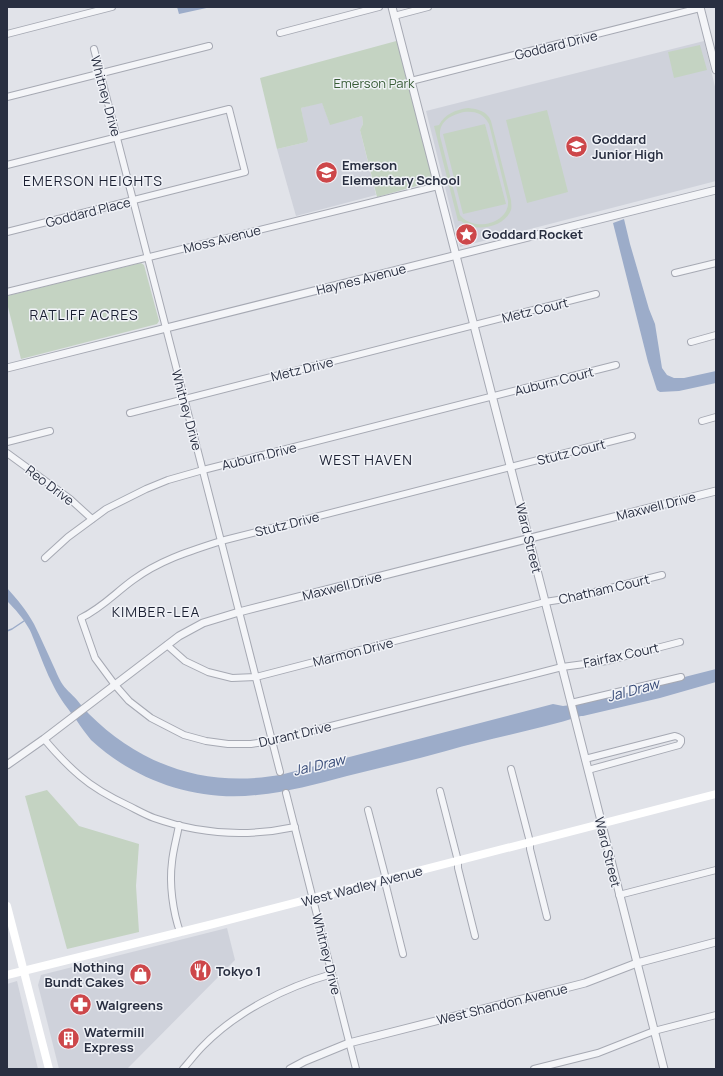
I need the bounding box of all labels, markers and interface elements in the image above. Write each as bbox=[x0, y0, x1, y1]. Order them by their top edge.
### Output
street label: Goddard Drive bbox=[513, 26, 600, 64]
street label: Whitney Drive bbox=[87, 54, 126, 139]
park label: Emerson Park bbox=[333, 74, 415, 92]
place label: Goddard Junior High bbox=[592, 130, 663, 163]
school or university icon: Goddard Junior High bbox=[563, 133, 589, 159]
place label: Emerson Elementary School bbox=[342, 156, 460, 189]
school or university icon: Emerson Elementary School bbox=[314, 159, 340, 185]
district label: EMERSON HEIGHTS bbox=[23, 171, 163, 190]
street label: Goddard Place bbox=[44, 193, 133, 231]
street label: Moss Avenue bbox=[181, 221, 263, 257]
place icon: Goddard Rocket bbox=[454, 221, 480, 247]
place label: Goddard Rocket bbox=[482, 225, 584, 243]
street label: Haynes Avenue bbox=[314, 259, 408, 299]
street label: Metz Court bbox=[500, 293, 570, 327]
district label: RATLIFF ACRES bbox=[29, 305, 139, 324]
street label: Metz Drive bbox=[269, 352, 335, 385]
street label: Auburn Court bbox=[513, 362, 595, 400]
street label: Whitney Drive bbox=[168, 368, 207, 453]
street label: Stutz Court bbox=[535, 435, 607, 469]
street label: Auburn Drive bbox=[220, 438, 299, 474]
district label: WEST HAVEN bbox=[319, 450, 413, 469]
street label: Reo Drive bbox=[22, 461, 78, 509]
street label: Maxwell Drive bbox=[614, 487, 698, 525]
street label: Ward Street bbox=[512, 501, 546, 575]
street label: Stutz Drive bbox=[253, 507, 322, 541]
street label: Maxwell Drive bbox=[300, 567, 384, 605]
street label: Chatham Court bbox=[557, 570, 651, 608]
district label: KIMBER-LEA bbox=[112, 602, 200, 621]
street label: Marmon Drive bbox=[311, 633, 395, 671]
street label: Fairfax Court bbox=[582, 638, 660, 672]
water label: Jal Draw bbox=[605, 673, 663, 706]
street label: Durant Drive bbox=[257, 717, 333, 751]
water label: Jal Draw bbox=[291, 749, 349, 780]
street label: Ward Street bbox=[591, 815, 625, 889]
street label: West Wadley Avenue bbox=[299, 861, 425, 911]
street label: Whitney Drive bbox=[308, 911, 346, 997]
place label: Nothing Bundt Cakes bbox=[45, 958, 124, 991]
restaurant icon: Tokyo 1 bbox=[187, 958, 213, 984]
shop icon: Nothing Bundt Cakes bbox=[127, 961, 153, 987]
place label: Tokyo 1 bbox=[216, 962, 261, 980]
street label: West Shandon Avenue bbox=[435, 979, 570, 1029]
pharmacy icon: Walgreens bbox=[68, 992, 94, 1018]
place label: Walgreens bbox=[96, 996, 163, 1014]
place label: Watermill Express bbox=[84, 1023, 145, 1056]
building icon: Watermill Express bbox=[55, 1026, 81, 1052]

